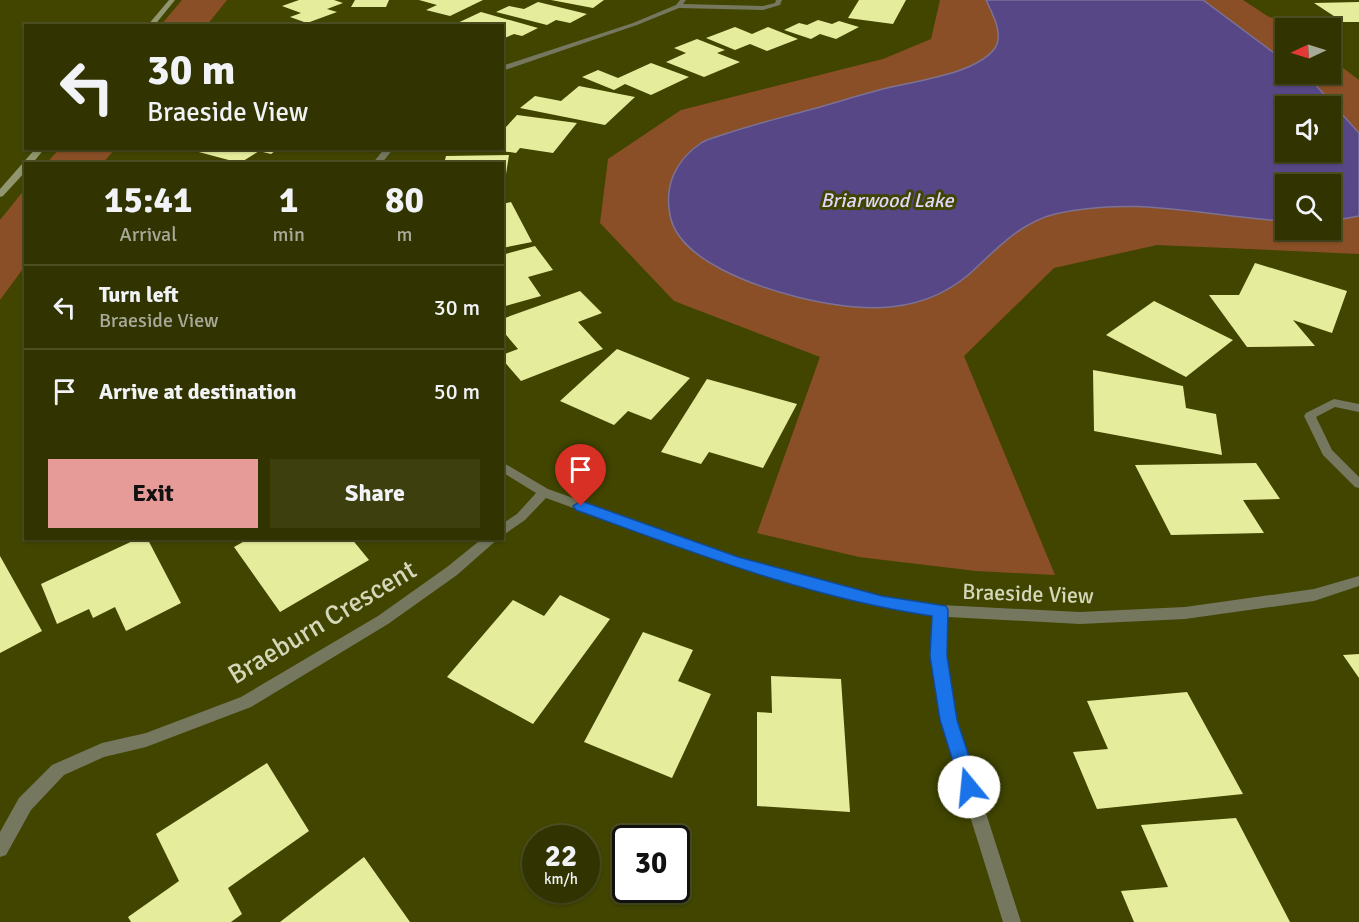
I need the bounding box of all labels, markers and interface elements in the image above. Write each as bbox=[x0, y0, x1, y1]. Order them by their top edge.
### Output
north arrow bbox=[1275, 18, 1341, 84]
map controls bbox=[1275, 18, 1341, 240]
text: 30 m bbox=[147, 45, 236, 96]
icon: left bbox=[48, 48, 126, 126]
text: Braeside View bbox=[147, 96, 308, 129]
button: sound bbox=[1275, 96, 1341, 162]
button: search bbox=[1275, 174, 1341, 240]
text: 15:41 bbox=[104, 178, 192, 223]
text: 1 bbox=[279, 178, 298, 223]
text: 80 bbox=[385, 178, 424, 223]
water label: Briarwood Lake bbox=[821, 188, 954, 213]
text: Arrival bbox=[119, 222, 177, 247]
text: min bbox=[273, 222, 305, 247]
text: m bbox=[396, 222, 412, 247]
text: Turn left bbox=[99, 281, 179, 308]
icon: left bbox=[48, 291, 81, 324]
text: 30 m bbox=[434, 294, 480, 321]
text: Braeside View bbox=[99, 308, 218, 333]
icon: arrive bbox=[48, 375, 81, 408]
text: Arrive at destination bbox=[99, 378, 296, 405]
text: 50 m bbox=[434, 378, 480, 405]
pin bbox=[555, 444, 606, 506]
icon: arrive bbox=[564, 453, 597, 486]
button: Exit bbox=[48, 459, 258, 528]
button: Share bbox=[270, 459, 480, 528]
street label: Braeburn Crescent bbox=[222, 553, 422, 692]
street label: Braeside View bbox=[962, 578, 1094, 609]
position arrow bbox=[937, 755, 1001, 819]
speed limit sign: 30 bbox=[612, 825, 690, 903]
text: 22 bbox=[545, 838, 577, 875]
text: km/h bbox=[544, 870, 578, 888]

